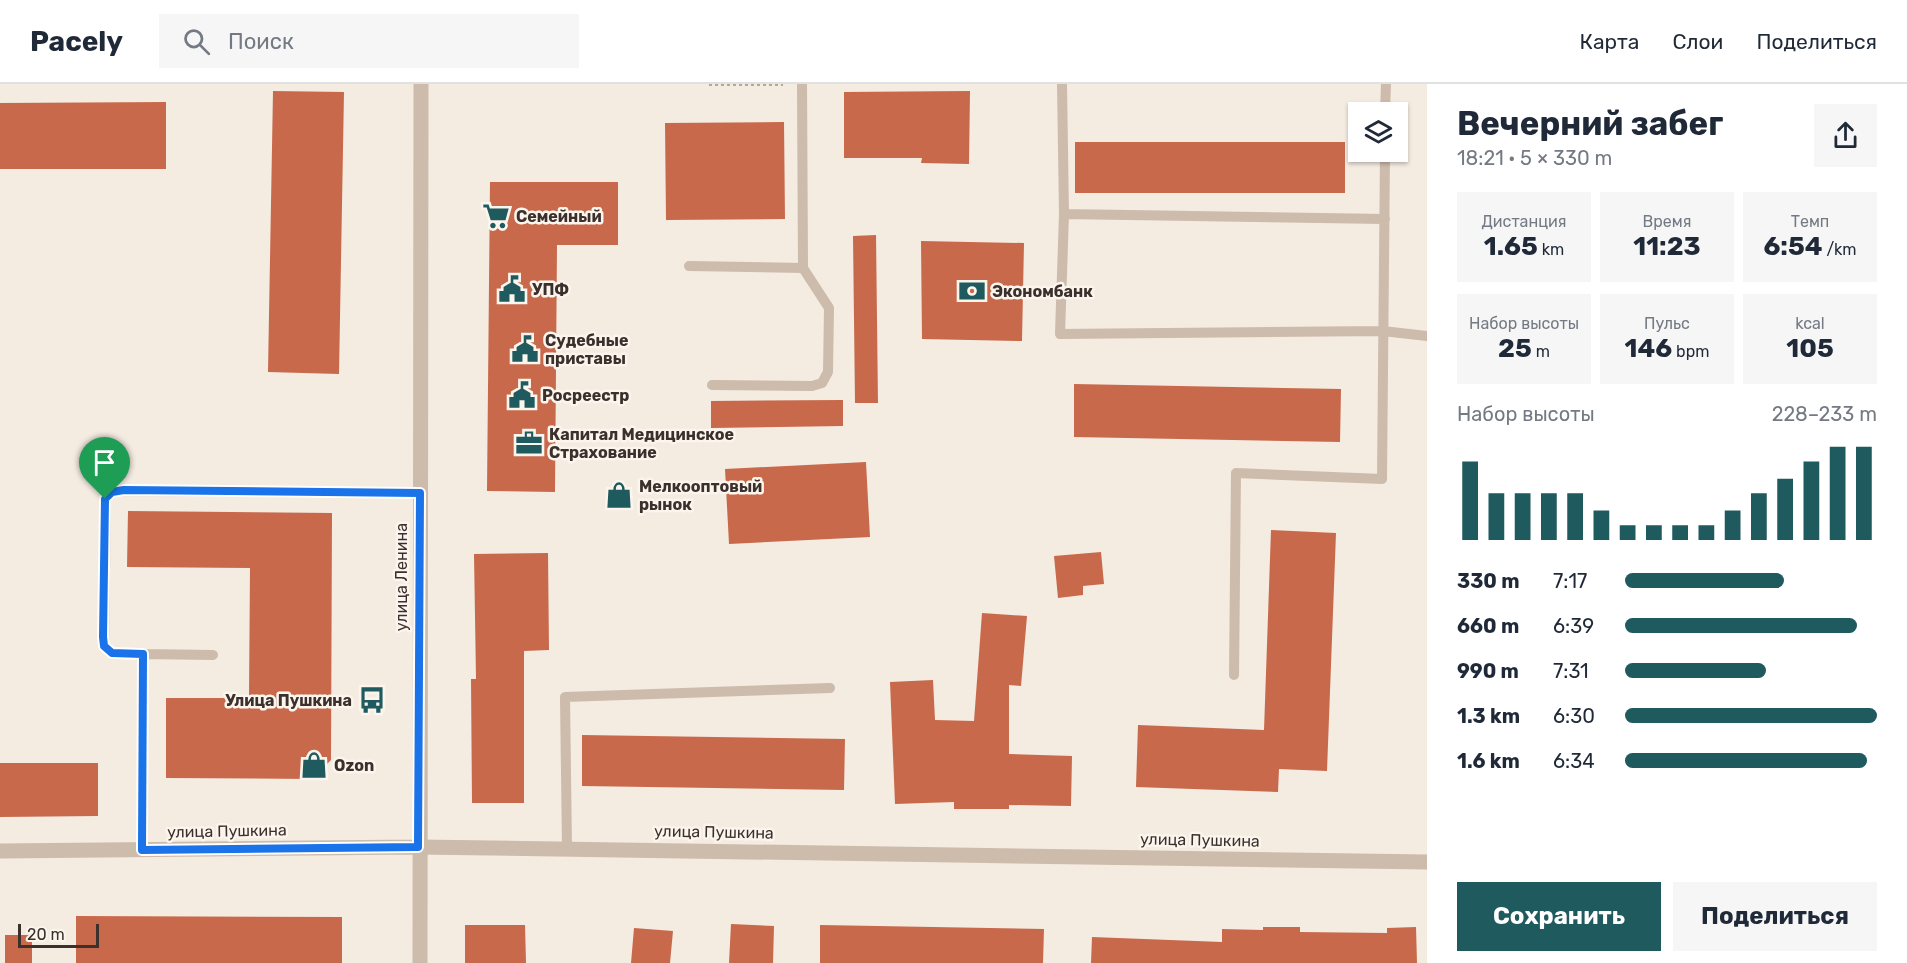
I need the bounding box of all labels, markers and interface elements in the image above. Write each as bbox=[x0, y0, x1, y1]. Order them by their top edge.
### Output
search box bbox=[159, 14, 579, 68]
text: Pacely bbox=[30, 25, 123, 58]
icon: search bbox=[180, 25, 213, 58]
text: Поиск bbox=[228, 28, 294, 55]
text: Карта bbox=[1579, 29, 1639, 54]
text: Слои bbox=[1672, 29, 1723, 54]
text: Поделиться bbox=[1756, 29, 1877, 54]
map controls bbox=[1348, 102, 1408, 162]
button: layers bbox=[1348, 102, 1408, 162]
text: Вечерний забег bbox=[1457, 104, 1723, 143]
button: share bbox=[1814, 104, 1877, 167]
text: 18:21 · 5 × 330 m bbox=[1457, 146, 1612, 170]
supermarket icon: Семейный bbox=[481, 201, 511, 231]
place label: Семейный bbox=[516, 207, 602, 226]
text: Дистанция bbox=[1481, 212, 1567, 231]
text: Время bbox=[1643, 212, 1691, 231]
text: Темп bbox=[1791, 212, 1829, 231]
text: 1.65 bbox=[1484, 231, 1538, 262]
text: 11:23 bbox=[1633, 231, 1701, 262]
text: 6:54 bbox=[1763, 231, 1822, 262]
text: km bbox=[1538, 240, 1564, 259]
text: /km bbox=[1822, 240, 1857, 259]
public building icon: УПФ bbox=[497, 274, 527, 304]
bank icon: Экономбанк bbox=[957, 276, 987, 306]
place label: УПФ bbox=[532, 280, 569, 299]
place label: Экономбанк bbox=[992, 282, 1093, 301]
text: Набор высоты bbox=[1469, 314, 1579, 333]
text: Пульс bbox=[1644, 314, 1690, 333]
text: kcal bbox=[1795, 314, 1825, 333]
place label: Судебные приставы bbox=[545, 331, 628, 368]
text: 25 bbox=[1498, 333, 1532, 364]
text: 146 bbox=[1625, 333, 1672, 364]
text: 105 bbox=[1786, 333, 1834, 364]
public building icon: Судебные приставы bbox=[510, 334, 540, 364]
text: m bbox=[1532, 342, 1550, 361]
text: bpm bbox=[1672, 342, 1709, 361]
public building icon: Росреестр bbox=[507, 380, 537, 410]
place label: Росреестр bbox=[542, 386, 629, 405]
text: Набор высоты bbox=[1457, 402, 1595, 426]
text: 228–233 m bbox=[1772, 402, 1877, 426]
place label: Капитал Медицинское Страхование bbox=[549, 425, 734, 462]
office icon: Капитал Медицинское Страхование bbox=[514, 428, 544, 458]
pin bbox=[79, 437, 130, 499]
icon: arrive bbox=[88, 446, 121, 479]
place label: Мелкооптовый рынок bbox=[639, 477, 762, 514]
shop icon: Мелкооптовый рынок bbox=[604, 480, 634, 510]
street label: улица Ленина bbox=[392, 523, 411, 631]
text: 330 m bbox=[1457, 569, 1520, 593]
text: 7:17 bbox=[1553, 569, 1587, 593]
text: 660 m bbox=[1457, 614, 1519, 638]
text: 6:39 bbox=[1553, 614, 1594, 638]
text: 990 m bbox=[1457, 659, 1519, 683]
text: 7:31 bbox=[1553, 659, 1589, 683]
bus stop icon: Улица Пушкина bbox=[357, 685, 387, 715]
place label: Улица Пушкина bbox=[225, 691, 352, 710]
text: 1.3 km bbox=[1457, 704, 1520, 728]
text: 6:30 bbox=[1553, 704, 1595, 728]
text: 1.6 km bbox=[1457, 749, 1520, 773]
text: 6:34 bbox=[1553, 749, 1595, 773]
shop icon: Ozon bbox=[299, 750, 329, 780]
place label: Ozon bbox=[334, 756, 374, 775]
street label: улица Пушкина bbox=[167, 820, 287, 842]
street label: улица Пушкина bbox=[654, 821, 774, 843]
street label: улица Пушкина bbox=[1140, 829, 1260, 851]
button: Сохранить bbox=[1457, 882, 1661, 951]
button: Поделиться bbox=[1673, 882, 1877, 951]
scale bar bbox=[18, 921, 99, 948]
text: 20 m bbox=[27, 925, 65, 944]

